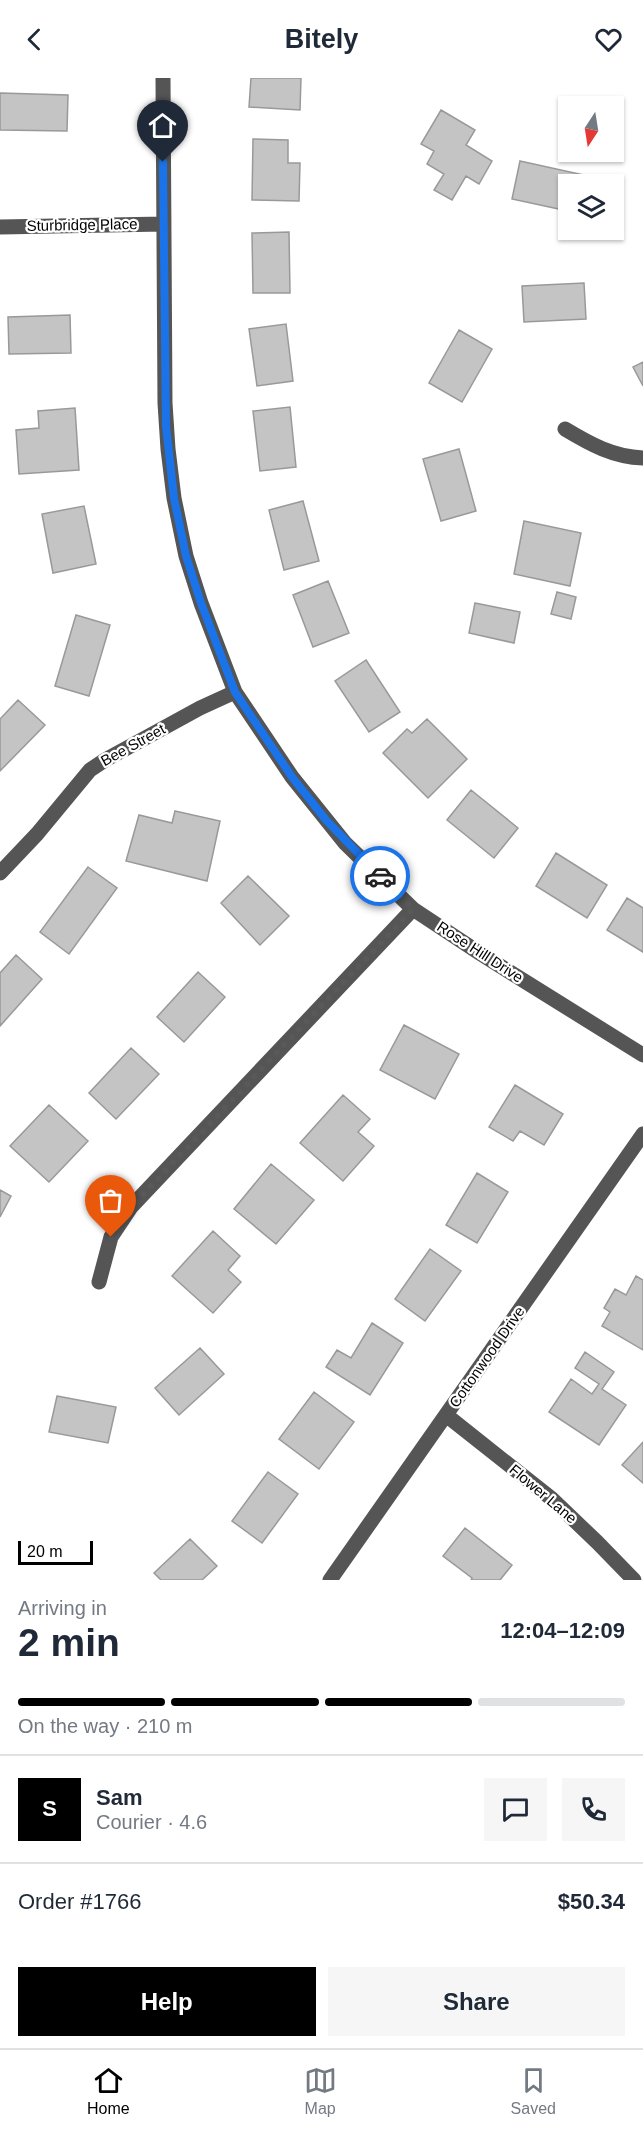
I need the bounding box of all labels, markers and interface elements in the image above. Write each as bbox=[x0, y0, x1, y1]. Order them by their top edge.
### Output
icon: back bbox=[18, 23, 51, 56]
icon: heart bbox=[592, 23, 625, 56]
text: Bitely bbox=[285, 24, 358, 54]
north arrow bbox=[558, 96, 624, 162]
map controls bbox=[558, 96, 624, 240]
pin bbox=[137, 100, 188, 162]
icon: home bbox=[146, 109, 179, 142]
button: layers bbox=[558, 174, 624, 240]
street label: Sturbridge Place bbox=[26, 215, 138, 234]
street label: Bee Street bbox=[98, 720, 169, 769]
courier bbox=[350, 846, 410, 906]
icon: car bbox=[364, 860, 397, 893]
street label: Rose Hill Drive bbox=[434, 917, 526, 986]
pin bbox=[85, 1175, 136, 1237]
icon: bag bbox=[94, 1184, 127, 1217]
street label: Cottonwood Drive bbox=[445, 1303, 528, 1410]
street label: Flower Lane bbox=[506, 1461, 580, 1527]
scale bar bbox=[18, 1538, 93, 1566]
text: 20 m bbox=[27, 1543, 63, 1560]
text: Arriving in bbox=[18, 1597, 107, 1619]
text: 12:04–12:09 bbox=[500, 1618, 625, 1643]
text: 2 min bbox=[18, 1621, 120, 1664]
text: On the way · 210 m bbox=[18, 1715, 193, 1737]
button: chat bbox=[484, 1778, 547, 1841]
button: phone bbox=[562, 1778, 625, 1841]
text: Sam bbox=[96, 1785, 142, 1810]
text: S bbox=[42, 1796, 57, 1821]
text: Courier · 4.6 bbox=[96, 1811, 207, 1833]
text: Order #1766 bbox=[18, 1889, 142, 1914]
text: $50.34 bbox=[558, 1889, 625, 1914]
button: Help bbox=[18, 1967, 316, 2036]
button: Share bbox=[328, 1967, 625, 2036]
tab: Home bbox=[87, 2064, 130, 2118]
tab: Map bbox=[304, 2064, 337, 2118]
tab: Saved bbox=[511, 2064, 556, 2118]

